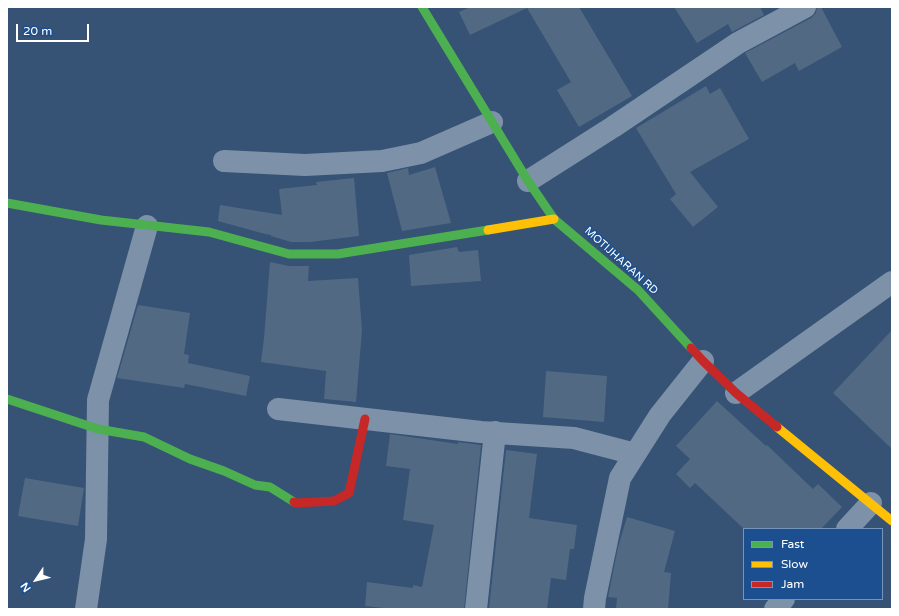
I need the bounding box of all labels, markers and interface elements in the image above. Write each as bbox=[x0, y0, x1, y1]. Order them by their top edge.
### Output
scale bar bbox=[18, 16, 91, 42]
text: 20 m bbox=[23, 24, 52, 38]
street label: MOTIJHARAN RD bbox=[581, 224, 661, 298]
legend bbox=[743, 528, 883, 600]
text: Fast bbox=[781, 537, 804, 551]
text: Slow bbox=[781, 557, 808, 571]
north arrow bbox=[16, 560, 56, 600]
text: Jam bbox=[781, 577, 804, 591]
text: N bbox=[18, 580, 34, 595]

